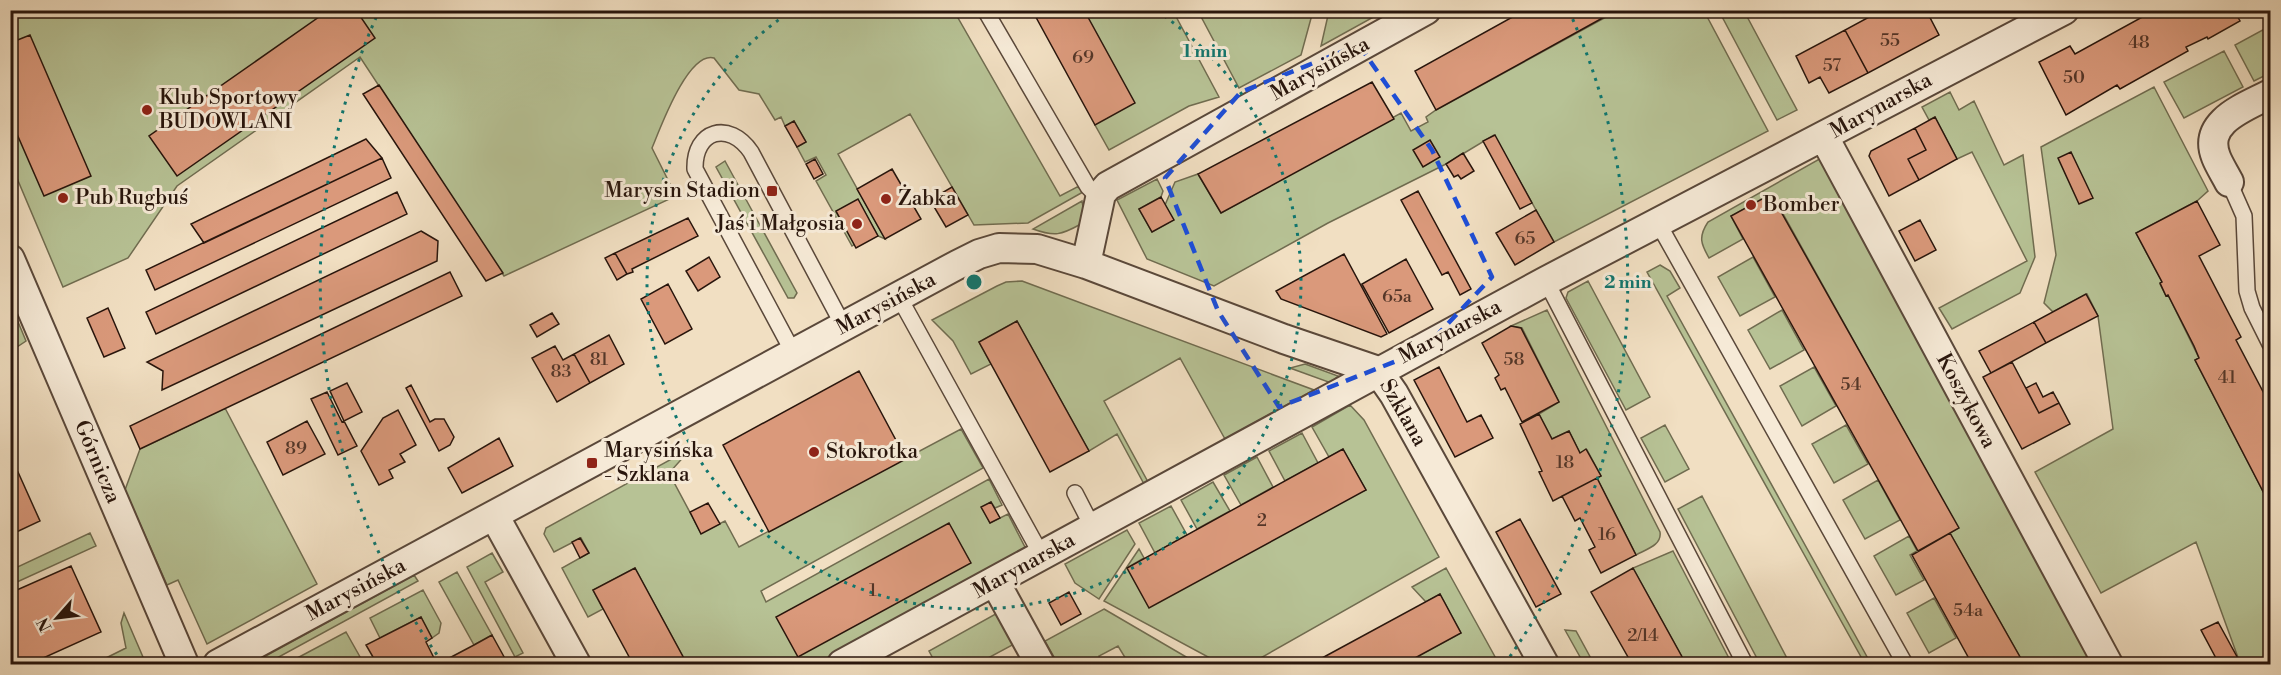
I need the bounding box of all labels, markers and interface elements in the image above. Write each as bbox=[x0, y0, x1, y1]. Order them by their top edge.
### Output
house number: 55 bbox=[1880, 29, 1900, 52]
street label: Marysińska bbox=[1266, 31, 1374, 107]
house number: 48 bbox=[2128, 31, 2150, 54]
text: 1 min bbox=[1183, 40, 1227, 63]
house number: 69 bbox=[1072, 46, 1094, 69]
house number: 57 bbox=[1823, 54, 1841, 77]
house number: 50 bbox=[2063, 66, 2085, 89]
street label: Marynarska bbox=[1825, 67, 1937, 145]
place label: Klub Sportowy BUDOWLANI bbox=[158, 85, 298, 135]
marker: Klub Sportowy BUDOWLANI bbox=[140, 103, 154, 117]
place label: Marysin Stadion bbox=[604, 178, 760, 204]
marker: Marysin Stadion bbox=[765, 184, 779, 198]
place label: Żabka bbox=[898, 184, 957, 212]
place label: Pub Rugbuś bbox=[75, 185, 188, 211]
marker: Pub Rugbuś bbox=[56, 191, 70, 205]
marker: Żabka bbox=[879, 192, 893, 206]
place label: Bomber bbox=[1762, 192, 1840, 218]
marker: Bomber bbox=[1744, 198, 1758, 212]
place label: Jaś i Małgosia bbox=[715, 211, 845, 237]
marker: Jaś i Małgosia bbox=[850, 217, 864, 231]
house number: 65 bbox=[1515, 227, 1535, 250]
street label: Marysińska bbox=[832, 267, 941, 341]
text: 2 min bbox=[1604, 271, 1652, 294]
centre of rings bbox=[964, 272, 984, 292]
house number: 65a bbox=[1382, 285, 1413, 308]
street label: Marynarska bbox=[1394, 294, 1506, 370]
house number: 81 bbox=[590, 348, 608, 371]
house number: 58 bbox=[1504, 348, 1524, 371]
street label: Koszykowa bbox=[1930, 349, 2002, 453]
house number: 83 bbox=[551, 360, 572, 383]
house number: 41 bbox=[2218, 366, 2236, 389]
house number: 54 bbox=[1841, 373, 1862, 396]
street label: Szklana bbox=[1373, 375, 1433, 451]
street label: Górnicza bbox=[68, 417, 126, 508]
house number: 89 bbox=[285, 437, 307, 460]
place label: Marysińska - Szklana bbox=[604, 438, 714, 488]
place label: Stokrotka bbox=[826, 439, 919, 465]
marker: Stokrotka bbox=[807, 445, 821, 459]
house number: 18 bbox=[1556, 451, 1574, 474]
marker: Marysińska - Szklana bbox=[585, 456, 599, 470]
house number: 2 bbox=[1257, 509, 1267, 532]
house number: 16 bbox=[1598, 523, 1616, 546]
street label: Marynarska bbox=[968, 527, 1080, 605]
street label: Marysińska bbox=[302, 553, 411, 627]
house number: 1 bbox=[869, 579, 877, 602]
north arrow bbox=[27, 588, 87, 648]
house number: 54a bbox=[1953, 599, 1984, 622]
text: N bbox=[33, 614, 56, 635]
house number: 2/14 bbox=[1627, 624, 1659, 647]

